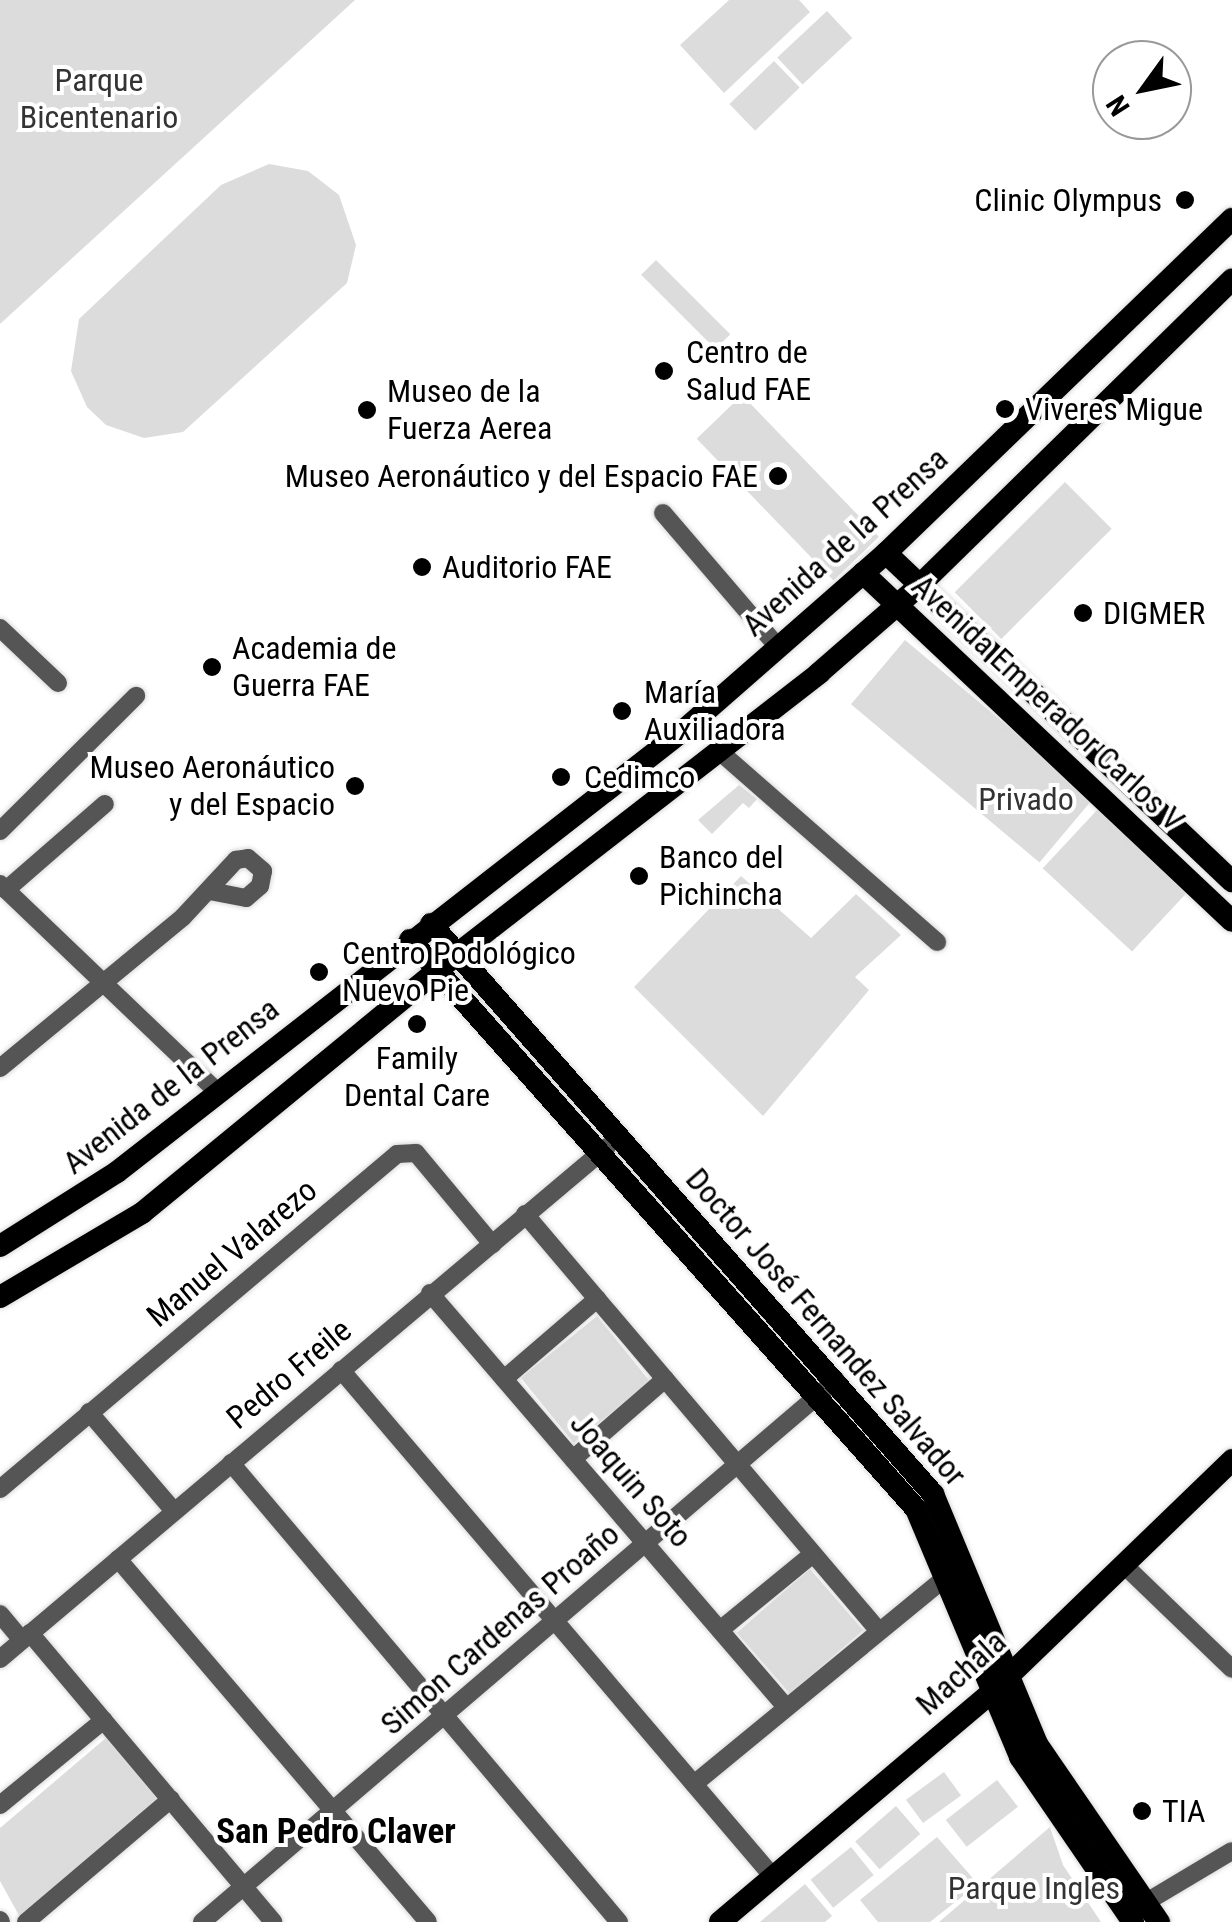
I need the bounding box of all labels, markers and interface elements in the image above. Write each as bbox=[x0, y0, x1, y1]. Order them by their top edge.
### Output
north arrow bbox=[1092, 40, 1192, 140]
park label: Parque Bicentenario bbox=[20, 62, 178, 137]
text: N bbox=[1100, 89, 1137, 122]
place label: Clinic Olympus bbox=[974, 181, 1162, 219]
marker: Clinic Olympus bbox=[1172, 187, 1198, 213]
place label: Centro de Salud FAE bbox=[686, 334, 811, 409]
marker: Centro de Salud FAE bbox=[651, 358, 677, 384]
place label: Museo de la Fuerza Aerea bbox=[387, 373, 552, 448]
place label: Viveres Migue bbox=[1025, 390, 1203, 428]
marker: Viveres Migue bbox=[994, 398, 1016, 420]
marker: Museo de la Fuerza Aerea bbox=[356, 399, 378, 421]
street label: Avenida de la Prensa bbox=[734, 440, 956, 644]
place label: Museo Aeronáutico y del Espacio FAE bbox=[285, 457, 758, 495]
marker: Museo Aeronáutico y del Espacio FAE bbox=[767, 465, 789, 487]
place label: Auditorio FAE bbox=[442, 548, 612, 586]
marker: Auditorio FAE bbox=[411, 556, 433, 578]
street label: Avenida Emperador Carlos V bbox=[904, 567, 1192, 839]
place label: DIGMER bbox=[1103, 594, 1205, 632]
marker: DIGMER bbox=[1072, 602, 1094, 624]
place label: Academia de Guerra FAE bbox=[232, 630, 396, 705]
marker: Academia de Guerra FAE bbox=[201, 656, 223, 678]
place label: María Auxiliadora bbox=[644, 674, 786, 749]
marker: María Auxiliadora bbox=[609, 698, 635, 724]
place label: Museo Aeronáutico y del Espacio bbox=[89, 749, 335, 824]
place label: Cedimco bbox=[584, 758, 695, 796]
marker: Cedimco bbox=[548, 764, 574, 790]
marker: Museo Aeronáutico y del Espacio bbox=[344, 775, 366, 797]
park label: Privado bbox=[978, 780, 1074, 818]
place label: Banco del Pichincha bbox=[659, 839, 784, 914]
marker: Banco del Pichincha bbox=[628, 865, 650, 887]
place label: Centro Podológico Nuevo Pie bbox=[342, 935, 576, 1010]
marker: Centro Podológico Nuevo Pie bbox=[306, 959, 332, 985]
street label: Avenida de la Prensa bbox=[55, 990, 287, 1182]
marker: Family Dental Care bbox=[406, 1013, 428, 1035]
place label: Family Dental Care bbox=[344, 1040, 490, 1115]
street label: Doctor José Fernandez Salvador bbox=[678, 1160, 974, 1494]
street label: Manuel Valarezo bbox=[139, 1171, 325, 1335]
street label: Pedro Freile bbox=[219, 1311, 359, 1437]
street label: Joaquin Soto bbox=[562, 1405, 700, 1555]
street label: Simon Cardenas Proaño bbox=[373, 1515, 627, 1743]
street label: Machala bbox=[908, 1623, 1014, 1723]
place label: TIA bbox=[1162, 1792, 1205, 1830]
marker: TIA bbox=[1131, 1800, 1153, 1822]
district label: San Pedro Claver bbox=[216, 1811, 456, 1853]
park label: Parque Ingles bbox=[948, 1869, 1120, 1907]

